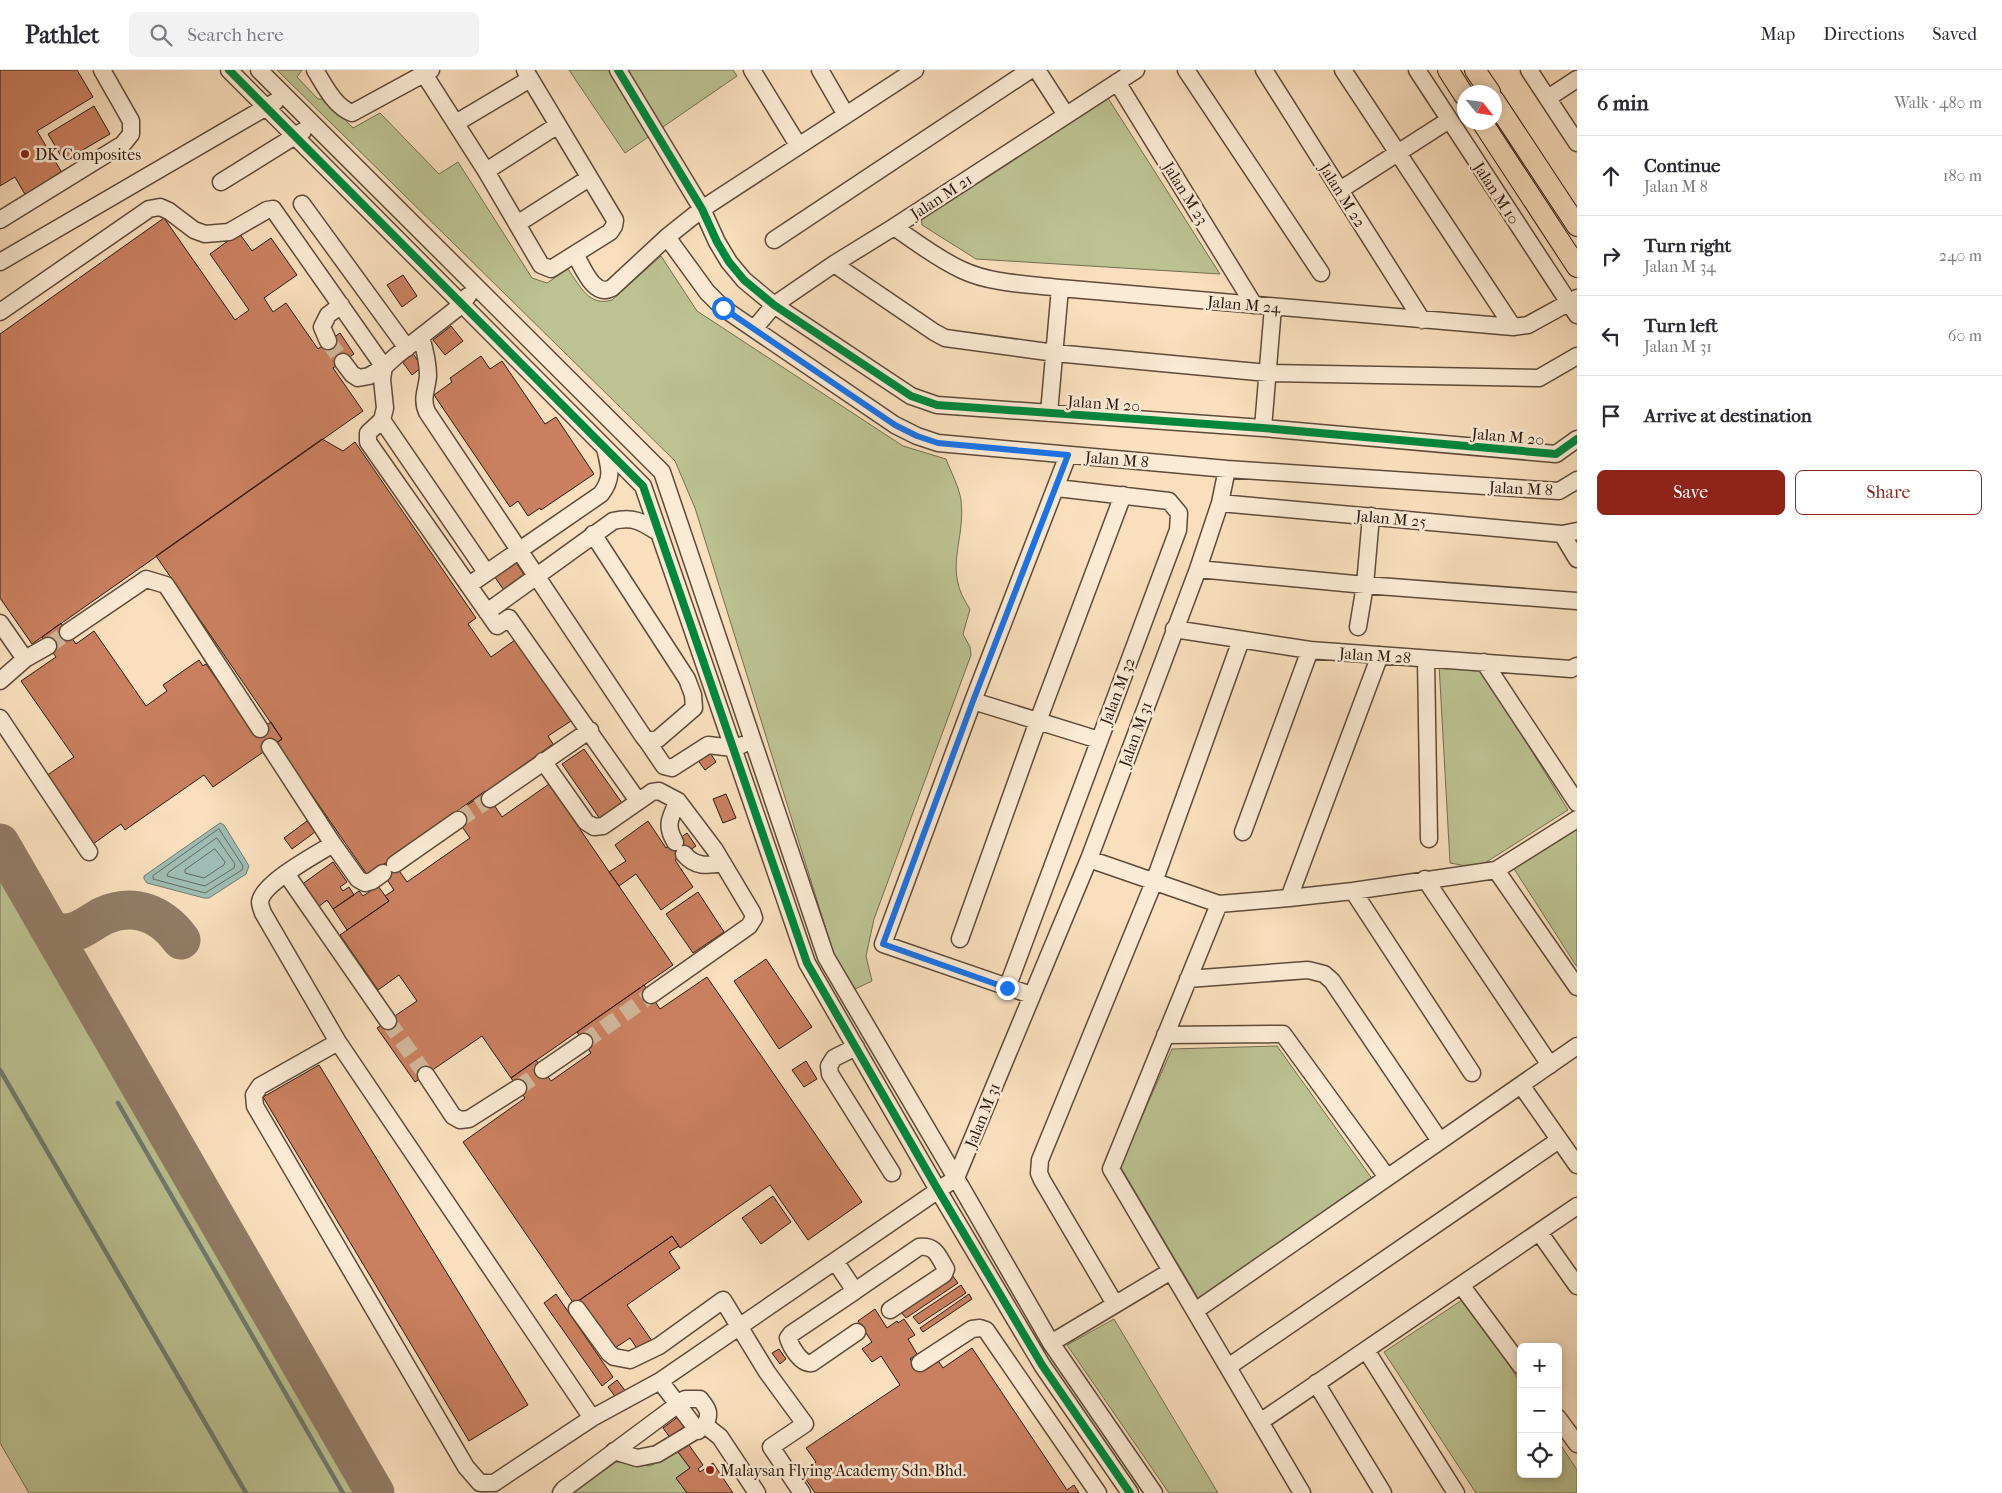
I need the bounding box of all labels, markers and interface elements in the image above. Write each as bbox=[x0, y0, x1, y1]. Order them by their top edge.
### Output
search box bbox=[129, 12, 479, 57]
text: Pathlet bbox=[25, 21, 99, 49]
icon: search bbox=[147, 21, 175, 49]
text: Search here bbox=[187, 24, 284, 46]
text: Map bbox=[1761, 24, 1795, 45]
text: Directions bbox=[1823, 24, 1904, 45]
text: Saved bbox=[1932, 24, 1977, 45]
north arrow bbox=[1457, 85, 1502, 130]
text: 6 min bbox=[1597, 91, 1649, 115]
text: Walk · 480 m bbox=[1894, 93, 1982, 112]
place label: DK Composites bbox=[35, 145, 141, 164]
marker: DK Composites bbox=[19, 148, 31, 160]
text: Continue bbox=[1644, 155, 1720, 177]
street label: Jalan M 23 bbox=[1158, 157, 1212, 228]
street label: Jalan M 10 bbox=[1468, 157, 1524, 228]
street label: Jalan M 22 bbox=[1314, 158, 1370, 231]
icon: ahead bbox=[1597, 162, 1625, 190]
text: 180 m bbox=[1943, 166, 1982, 185]
street label: Jalan M 21 bbox=[905, 169, 976, 224]
text: Jalan M 8 bbox=[1644, 177, 1708, 196]
text: Turn right bbox=[1644, 235, 1731, 257]
icon: right bbox=[1597, 242, 1625, 270]
text: 240 m bbox=[1939, 246, 1982, 265]
text: Jalan M 34 bbox=[1644, 257, 1716, 276]
street label: Jalan M 24 bbox=[1205, 292, 1282, 317]
route start bbox=[712, 297, 735, 320]
text: Turn left bbox=[1644, 315, 1718, 337]
icon: left bbox=[1597, 322, 1625, 350]
text: 60 m bbox=[1948, 326, 1982, 345]
text: Jalan M 31 bbox=[1644, 337, 1712, 356]
street label: Jalan M 20 bbox=[1065, 391, 1141, 416]
icon: arrive bbox=[1597, 402, 1625, 430]
text: Arrive at destination bbox=[1644, 405, 1812, 427]
street label: Jalan M 20 bbox=[1469, 424, 1545, 449]
street label: Jalan M 8 bbox=[1082, 447, 1150, 472]
button: Save bbox=[1597, 470, 1785, 515]
button: Share bbox=[1795, 470, 1982, 515]
street label: Jalan M 8 bbox=[1487, 477, 1553, 500]
street label: Jalan M 25 bbox=[1353, 506, 1427, 531]
street label: Jalan M 28 bbox=[1336, 643, 1412, 667]
street label: Jalan M 32 bbox=[1095, 655, 1139, 729]
street label: Jalan M 31 bbox=[1114, 699, 1156, 771]
route end bbox=[996, 977, 1019, 1000]
street label: Jalan M 31 bbox=[960, 1080, 1004, 1152]
map controls bbox=[1517, 1343, 1562, 1478]
button: + bbox=[1517, 1343, 1562, 1388]
button: − bbox=[1517, 1388, 1562, 1433]
button: locate bbox=[1517, 1433, 1562, 1478]
place label: Malaysan Flying Academy Sdn. Bhd. bbox=[720, 1461, 966, 1480]
marker: Malaysan Flying Academy Sdn. Bhd. bbox=[704, 1464, 716, 1476]

